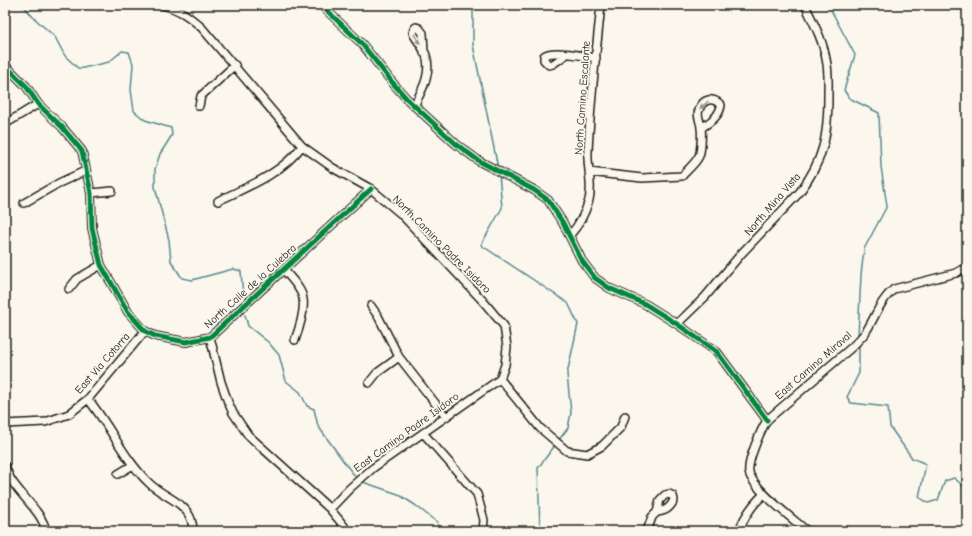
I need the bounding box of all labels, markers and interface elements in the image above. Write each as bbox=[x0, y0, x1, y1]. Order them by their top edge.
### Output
one-way arrow bbox=[413, 34, 421, 44]
street label: North Camino Escalante bbox=[572, 40, 593, 156]
one-way arrow bbox=[699, 100, 709, 109]
street label: North Mina Vista bbox=[742, 170, 803, 238]
street label: North Camino Padre Isidoro bbox=[390, 193, 494, 296]
street label: North Calle de la Culebra bbox=[202, 242, 299, 331]
street label: East Camino Miraval bbox=[772, 329, 854, 402]
street label: East Via Cotorra bbox=[72, 330, 132, 397]
street label: East Camino Padre Isidoro bbox=[351, 390, 462, 475]

